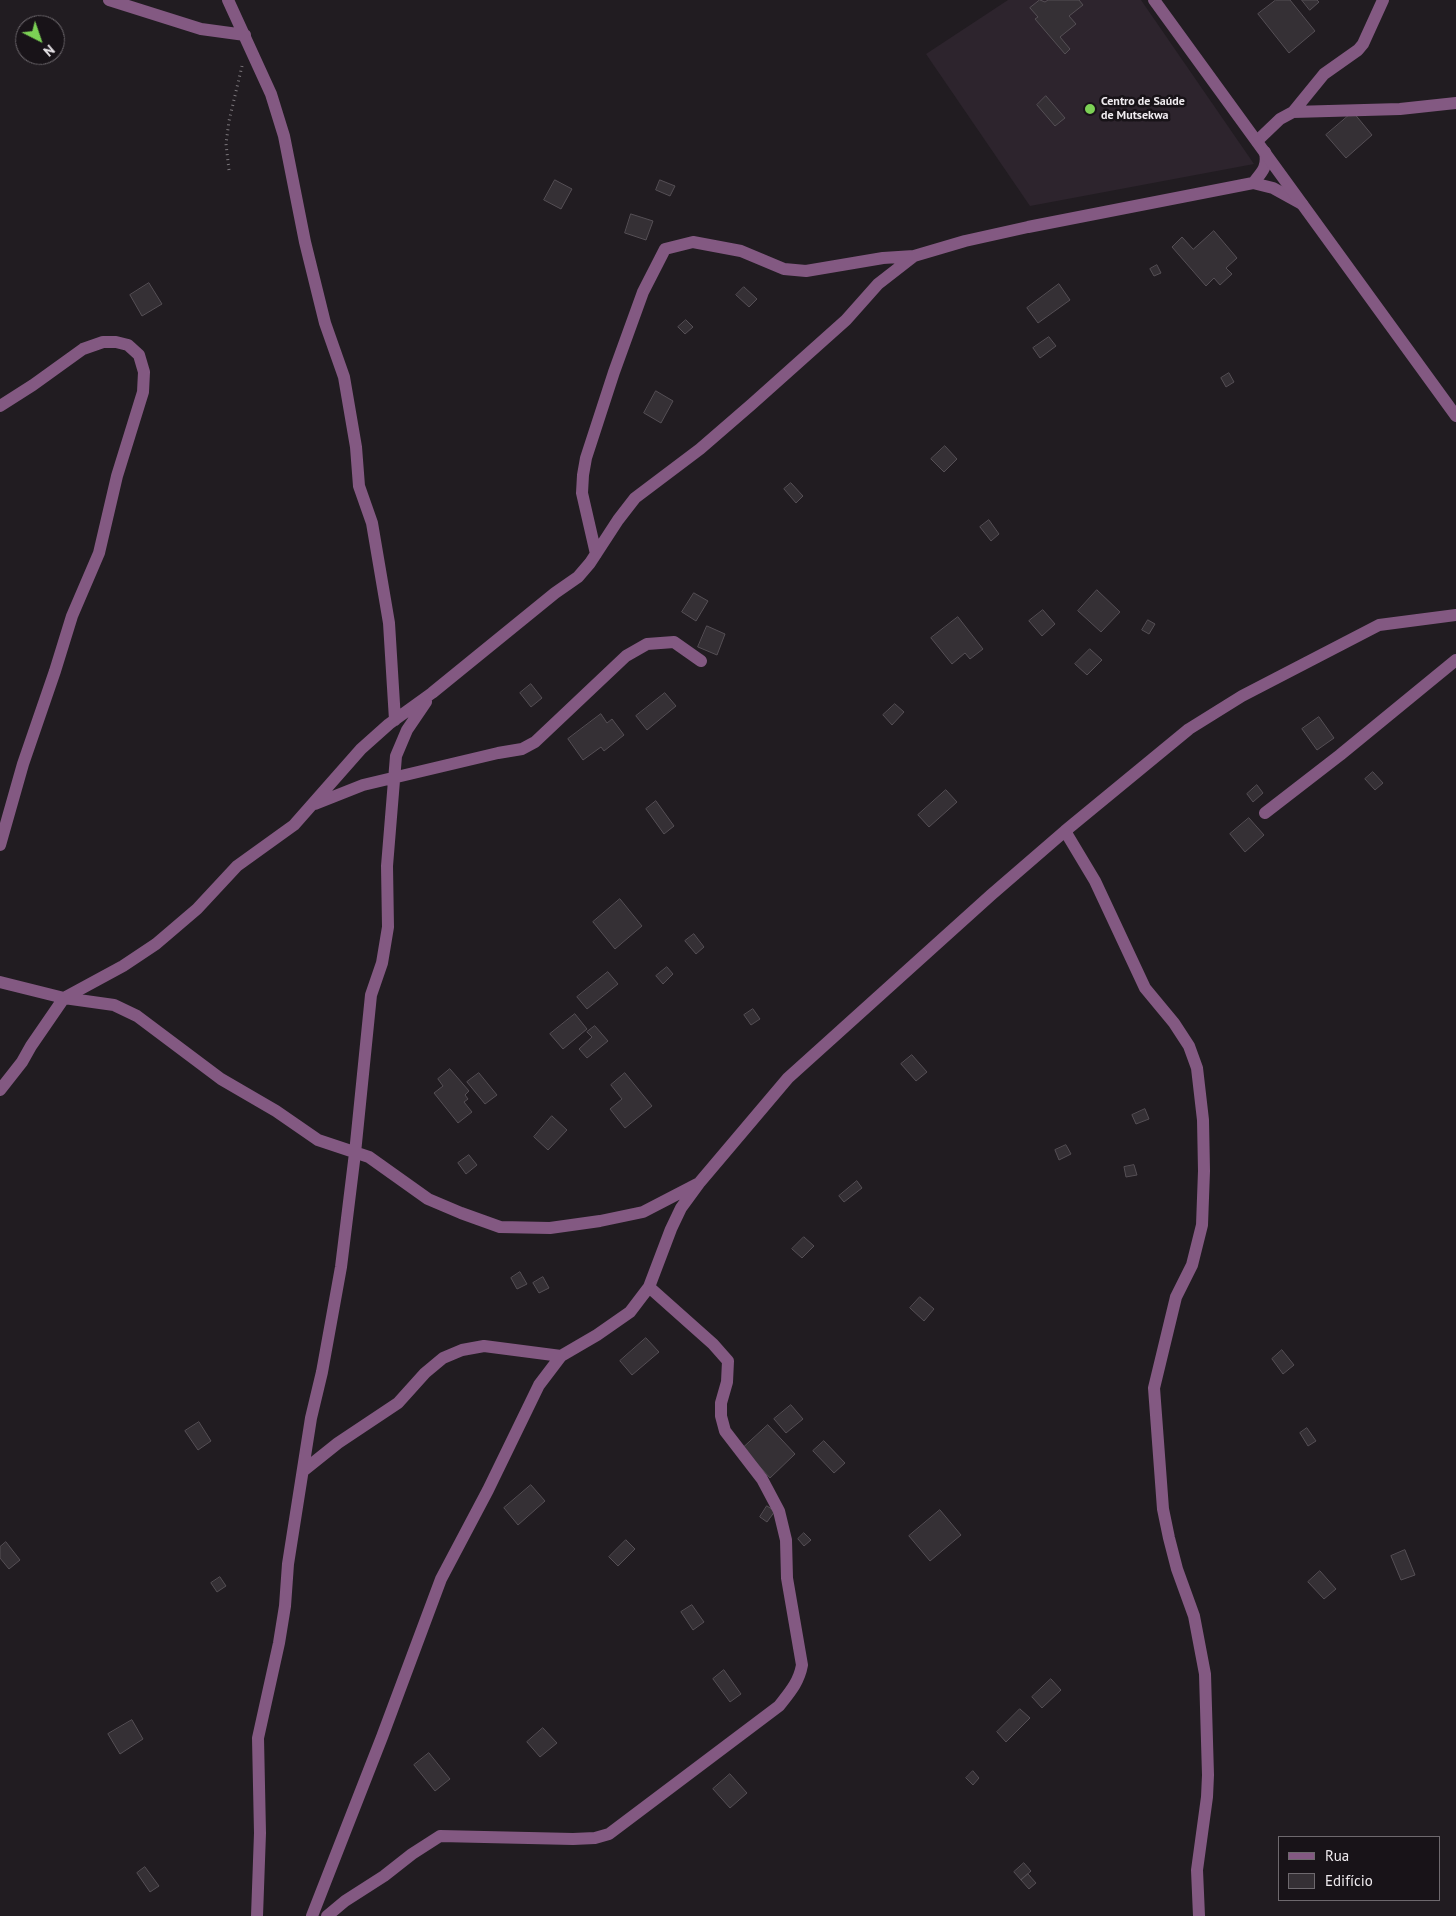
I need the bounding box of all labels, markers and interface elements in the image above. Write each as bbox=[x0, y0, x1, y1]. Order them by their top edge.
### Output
north arrow bbox=[15, 15, 65, 65]
text: N bbox=[40, 41, 59, 60]
place label: Centro de Saúde de Mutsekwa bbox=[1101, 95, 1185, 123]
marker: Centro de Saúde de Mutsekwa bbox=[1083, 102, 1097, 116]
legend bbox=[1278, 1836, 1441, 1901]
text: Rua bbox=[1325, 1846, 1349, 1865]
text: Edifício bbox=[1325, 1871, 1373, 1890]

